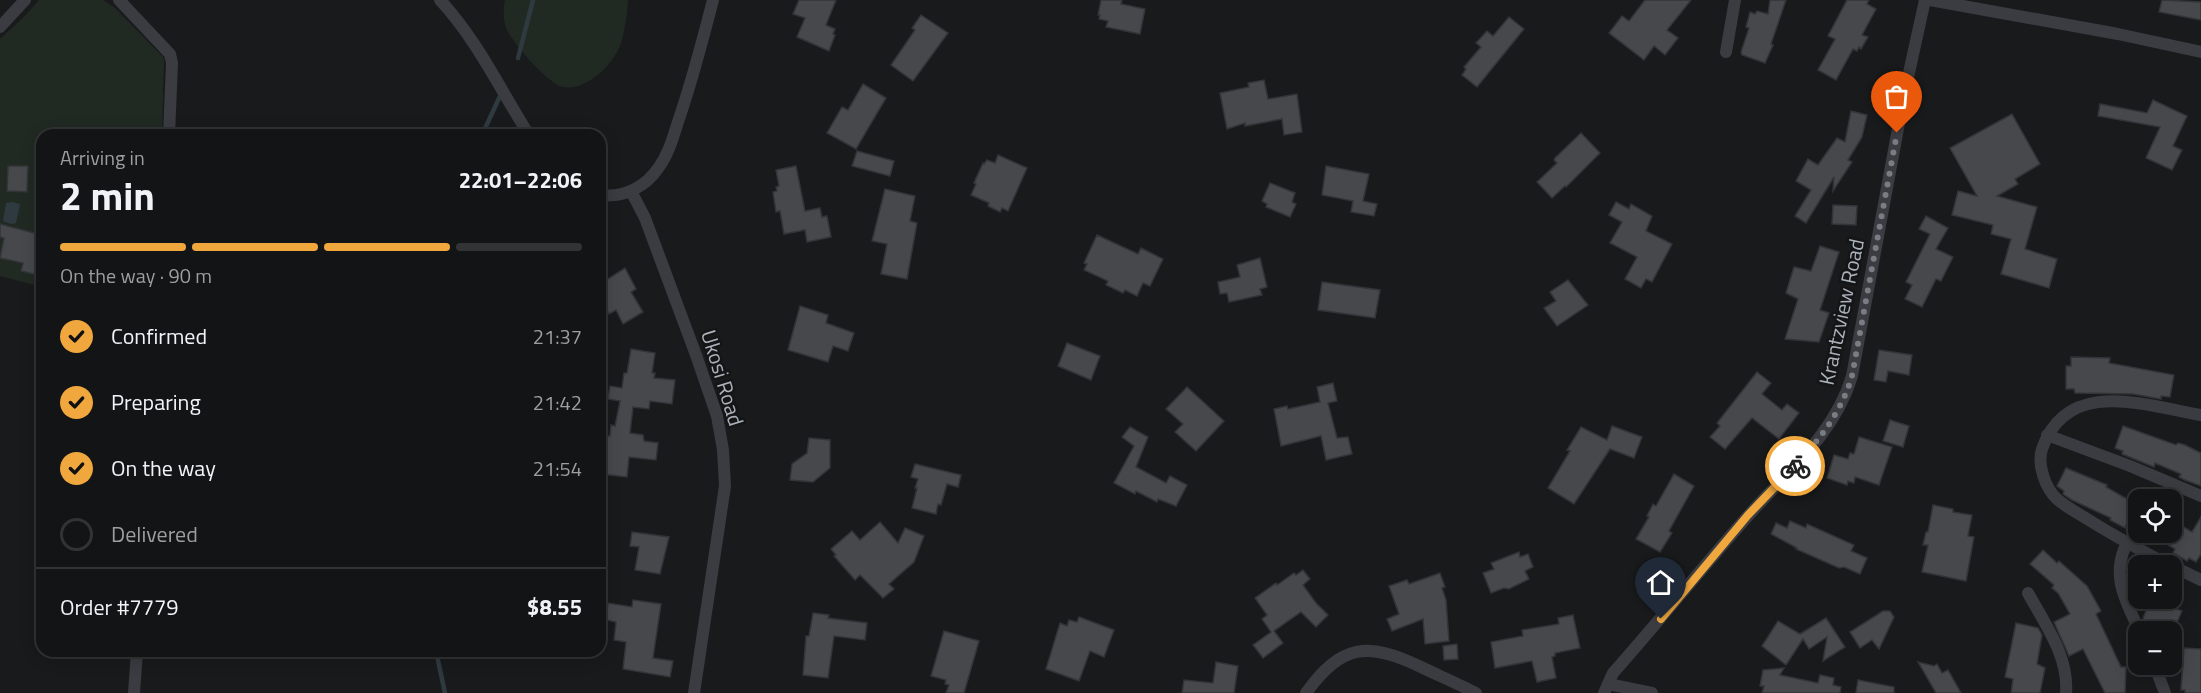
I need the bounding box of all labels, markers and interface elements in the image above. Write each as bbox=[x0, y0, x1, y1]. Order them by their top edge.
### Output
pin bbox=[1871, 71, 1922, 133]
icon: bag bbox=[1880, 80, 1913, 113]
text: Arriving in bbox=[60, 142, 145, 173]
text: 22:01–22:06 bbox=[459, 163, 582, 197]
text: 2 min bbox=[60, 166, 155, 225]
street label: Krantzview Road bbox=[1810, 236, 1872, 388]
text: On the way · 90 m bbox=[60, 260, 212, 291]
text: Confirmed bbox=[111, 319, 207, 353]
icon: check bbox=[60, 320, 93, 353]
text: 21:37 bbox=[533, 321, 582, 352]
street label: Ukosi Road bbox=[693, 326, 753, 430]
text: Preparing bbox=[111, 385, 201, 419]
icon: check bbox=[60, 386, 93, 419]
text: 21:42 bbox=[533, 387, 582, 418]
courier bbox=[1765, 436, 1825, 496]
icon: bike bbox=[1779, 450, 1812, 483]
text: On the way bbox=[111, 451, 216, 485]
icon: check bbox=[60, 452, 93, 485]
text: 21:54 bbox=[533, 453, 582, 484]
map controls bbox=[2128, 489, 2182, 675]
button: locate bbox=[2128, 489, 2182, 543]
text: Delivered bbox=[111, 517, 198, 551]
button: + bbox=[2128, 555, 2182, 609]
pin bbox=[1635, 557, 1686, 619]
icon: home bbox=[1644, 566, 1677, 599]
text: Order #7779 bbox=[60, 590, 179, 624]
text: $8.55 bbox=[527, 590, 582, 624]
button: − bbox=[2128, 621, 2182, 675]

